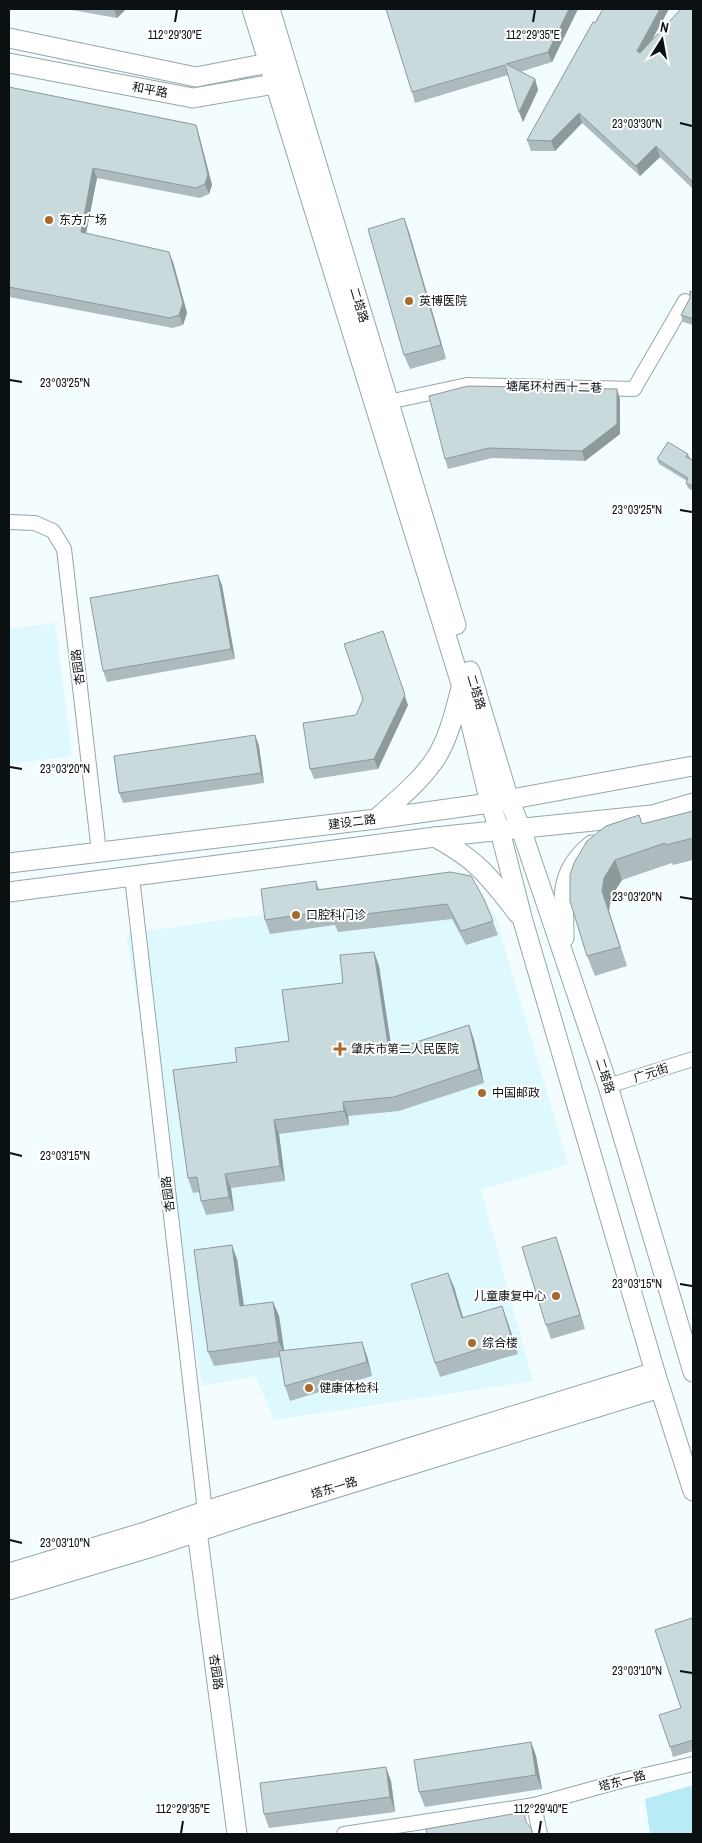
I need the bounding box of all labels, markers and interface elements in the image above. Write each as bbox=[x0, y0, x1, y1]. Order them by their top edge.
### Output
north arrow bbox=[637, 15, 687, 65]
text: N bbox=[659, 18, 670, 37]
text: 112°29'30"E bbox=[148, 27, 202, 43]
text: 112°29'35"E bbox=[506, 27, 560, 43]
street label: 和平路 bbox=[131, 79, 169, 101]
text: 23°03'30"N bbox=[612, 116, 662, 132]
place label: 东方广场 bbox=[59, 212, 107, 228]
marker: 东方广场 bbox=[43, 214, 55, 226]
street label: 二塔路 bbox=[346, 285, 372, 325]
place label: 英博医院 bbox=[419, 293, 467, 309]
marker: 英博医院 bbox=[403, 295, 415, 307]
text: 23°03'25"N bbox=[40, 375, 90, 391]
street label: 塘尾环村西十二巷 bbox=[506, 378, 602, 396]
text: 23°03'25"N bbox=[612, 502, 662, 518]
street label: 杏园路 bbox=[68, 648, 88, 686]
street label: 二塔路 bbox=[463, 672, 489, 712]
text: 23°03'20"N bbox=[40, 761, 90, 777]
street label: 建设二路 bbox=[327, 811, 377, 833]
text: 23°03'20"N bbox=[612, 889, 662, 905]
place label: 口腔科门诊 bbox=[306, 907, 366, 923]
marker: 口腔科门诊 bbox=[290, 909, 302, 921]
place label: 肇庆市第二人民医院 bbox=[351, 1041, 459, 1057]
marker: 肇庆市第二人民医院 bbox=[333, 1042, 347, 1056]
street label: 二塔路 bbox=[592, 1056, 618, 1096]
street label: 广元街 bbox=[631, 1060, 671, 1086]
place label: 中国邮政 bbox=[492, 1085, 540, 1101]
marker: 中国邮政 bbox=[476, 1087, 488, 1099]
text: 23°03'15"N bbox=[40, 1148, 90, 1164]
street label: 杏园路 bbox=[158, 1175, 178, 1213]
text: 23°03'15"N bbox=[612, 1276, 662, 1292]
place label: 儿童康复中心 bbox=[474, 1288, 546, 1304]
marker: 儿童康复中心 bbox=[550, 1290, 562, 1302]
place label: 综合楼 bbox=[482, 1335, 518, 1351]
marker: 综合楼 bbox=[466, 1337, 478, 1349]
place label: 健康体检科 bbox=[319, 1380, 379, 1396]
marker: 健康体检科 bbox=[303, 1382, 315, 1394]
street label: 塔东一路 bbox=[309, 1473, 359, 1503]
text: 23°03'10"N bbox=[40, 1535, 90, 1551]
street label: 杏园路 bbox=[206, 1653, 226, 1691]
text: 23°03'10"N bbox=[612, 1663, 662, 1679]
street label: 塔东一路 bbox=[597, 1767, 647, 1795]
text: 112°29'35"E bbox=[156, 1801, 210, 1817]
text: 112°29'40"E bbox=[514, 1801, 568, 1817]

